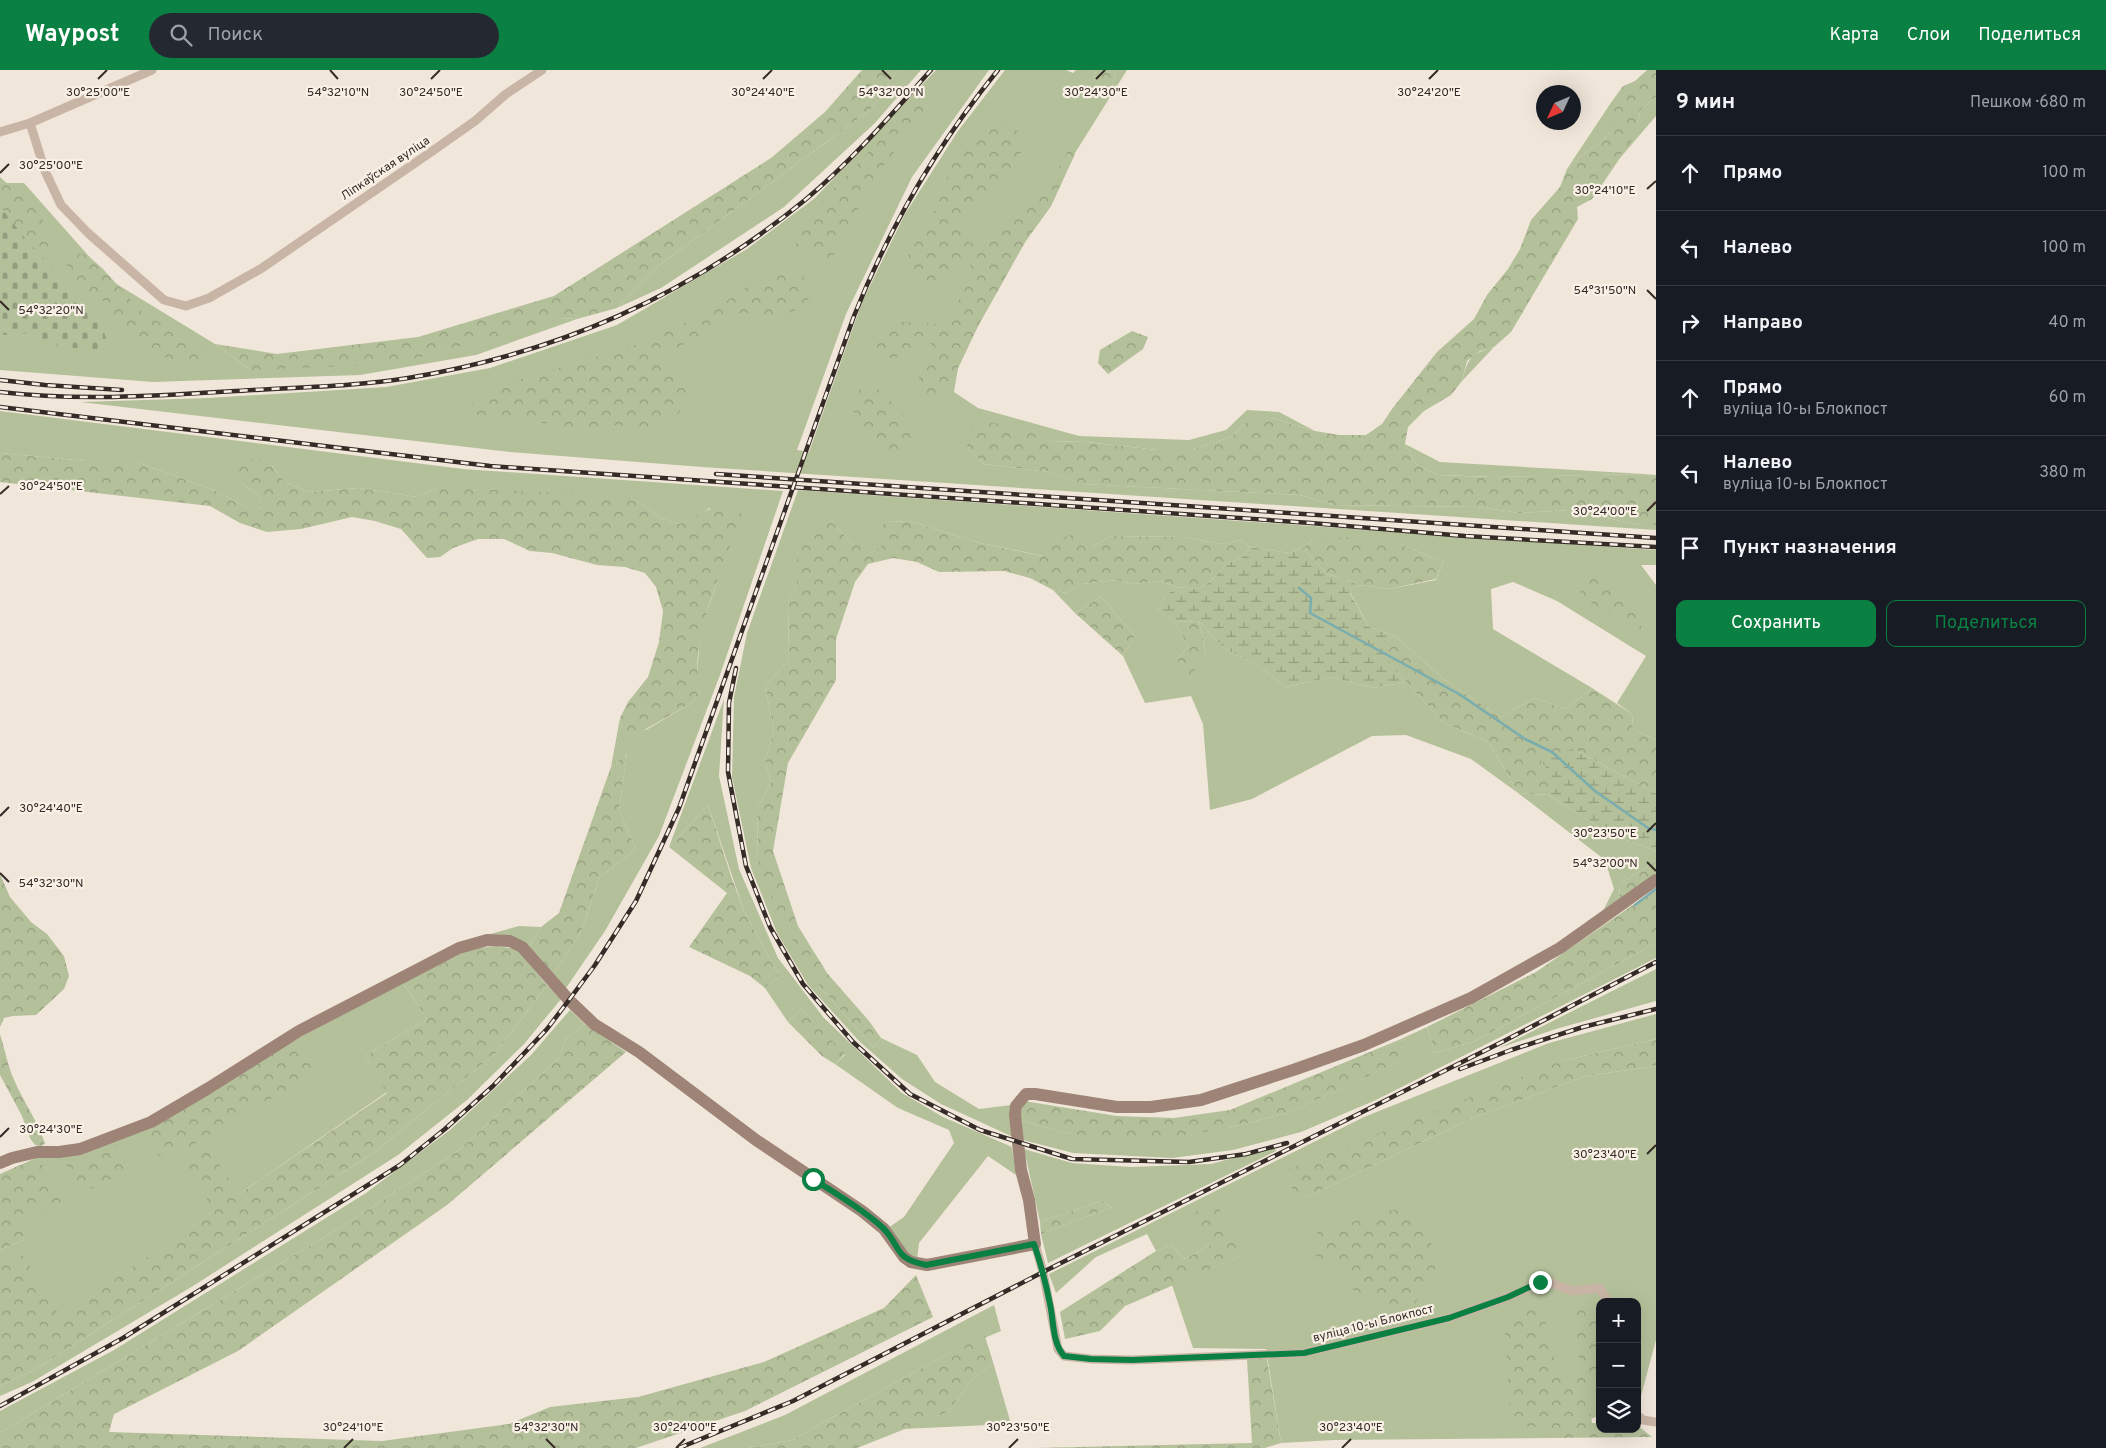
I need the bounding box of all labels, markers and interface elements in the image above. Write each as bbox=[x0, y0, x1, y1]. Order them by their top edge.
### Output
search box bbox=[149, 13, 499, 58]
text: Waypost bbox=[25, 20, 119, 50]
icon: search bbox=[167, 21, 195, 49]
text: Поиск bbox=[207, 23, 263, 47]
text: Карта bbox=[1829, 24, 1879, 47]
text: Слои bbox=[1907, 24, 1950, 47]
text: Поделиться bbox=[1978, 24, 2081, 47]
text: 30°25'00"E bbox=[66, 85, 130, 101]
text: 54°32'10"N bbox=[307, 85, 369, 101]
text: 30°24'50"E bbox=[399, 85, 463, 101]
text: 30°24'40"E bbox=[731, 85, 795, 101]
text: 54°32'00"N bbox=[858, 85, 924, 101]
text: 30°24'30"E bbox=[1064, 85, 1128, 101]
text: 30°24'20"E bbox=[1397, 85, 1461, 101]
north arrow bbox=[1536, 85, 1581, 130]
text: 9 мин bbox=[1676, 89, 1735, 116]
text: Пешком · 680 m bbox=[1970, 93, 2086, 113]
street label: Ліпкаўская вуліца bbox=[338, 133, 433, 205]
text: 30°25'00"E bbox=[19, 158, 83, 174]
icon: ahead bbox=[1676, 159, 1704, 187]
text: Прямо bbox=[1723, 161, 1782, 185]
text: 100 m bbox=[2042, 163, 2086, 183]
text: 30°24'10"E bbox=[1574, 183, 1636, 199]
icon: left bbox=[1676, 234, 1704, 262]
text: Налево bbox=[1723, 236, 1792, 260]
text: 100 m bbox=[2042, 238, 2086, 258]
text: 54°31'50"N bbox=[1574, 283, 1636, 299]
text: 54°32'20"N bbox=[18, 303, 84, 319]
icon: right bbox=[1676, 309, 1704, 337]
text: Направо bbox=[1723, 311, 1803, 335]
text: 40 m bbox=[2048, 313, 2086, 333]
text: Прямо bbox=[1723, 376, 1782, 400]
icon: ahead bbox=[1676, 384, 1704, 412]
text: 60 m bbox=[2049, 388, 2086, 408]
text: вуліца 10-ы Блокпост bbox=[1723, 400, 1888, 420]
text: Налево bbox=[1723, 451, 1792, 475]
icon: left bbox=[1676, 459, 1704, 487]
text: 380 m bbox=[2039, 463, 2086, 483]
text: вуліца 10-ы Блокпост bbox=[1723, 475, 1888, 495]
text: 30°24'50"E bbox=[19, 479, 83, 495]
text: 30°24'00"E bbox=[1573, 504, 1637, 520]
icon: arrive bbox=[1676, 534, 1704, 562]
text: Пункт назначения bbox=[1723, 536, 1897, 560]
button: Сохранить bbox=[1676, 600, 1876, 647]
button: Поделиться bbox=[1886, 600, 2086, 647]
text: 30°24'40"E bbox=[19, 801, 83, 817]
text: 30°23'50"E bbox=[1573, 826, 1637, 842]
text: 54°32'00"N bbox=[1572, 856, 1638, 872]
text: 54°32'30"N bbox=[18, 876, 84, 892]
text: 30°24'30"E bbox=[19, 1122, 83, 1138]
text: 30°23'40"E bbox=[1573, 1147, 1637, 1163]
route start bbox=[802, 1168, 825, 1191]
route end bbox=[1529, 1271, 1552, 1294]
map controls bbox=[1596, 1298, 1641, 1433]
button: + bbox=[1596, 1298, 1641, 1343]
street label: вуліца 10-ы Блокпост bbox=[1311, 1301, 1436, 1347]
button: − bbox=[1596, 1343, 1641, 1388]
button: layers bbox=[1596, 1388, 1641, 1433]
text: 30°24'10"E bbox=[322, 1420, 384, 1436]
text: 54°32'30"N bbox=[513, 1420, 579, 1436]
text: 30°24'00"E bbox=[653, 1420, 717, 1436]
text: 30°23'50"E bbox=[986, 1420, 1050, 1436]
text: 30°23'40"E bbox=[1319, 1420, 1383, 1436]

